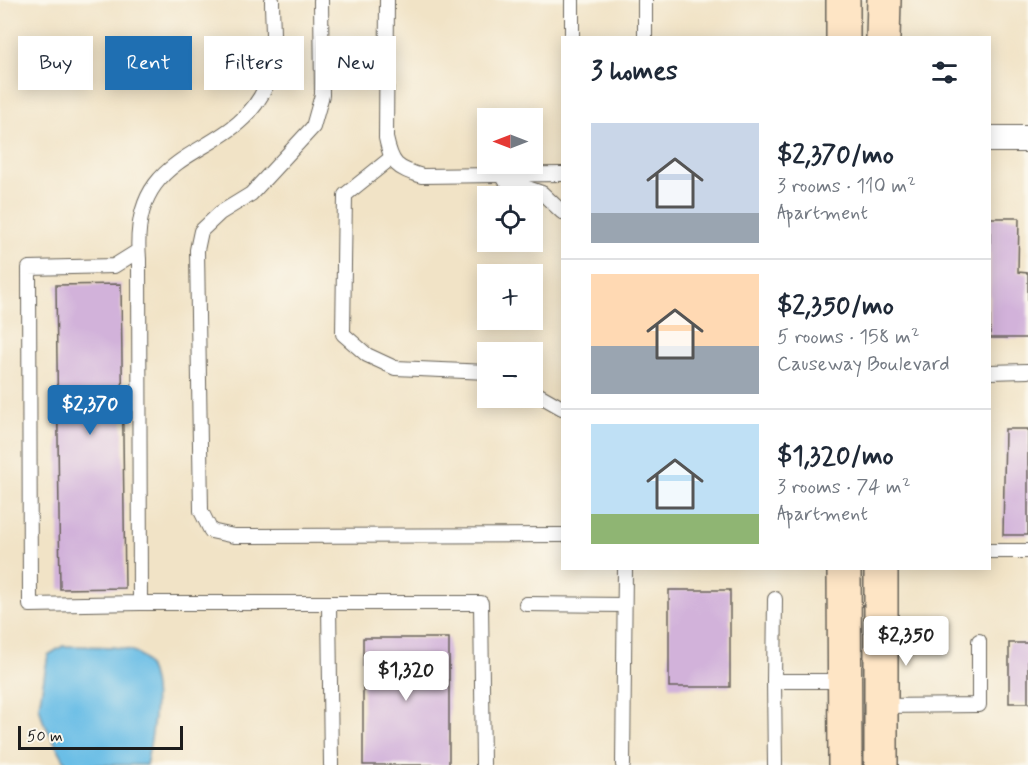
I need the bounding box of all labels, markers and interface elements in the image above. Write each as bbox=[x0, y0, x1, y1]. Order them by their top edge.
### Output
chip: Buy bbox=[18, 36, 93, 90]
chip: Rent bbox=[105, 36, 192, 90]
chip: Filters bbox=[204, 36, 304, 90]
chip: New bbox=[316, 36, 396, 90]
text: 3 homes bbox=[591, 55, 678, 89]
icon: filters bbox=[928, 56, 961, 89]
north arrow bbox=[477, 108, 543, 174]
map controls bbox=[477, 108, 543, 408]
text: $2,370/mo bbox=[777, 139, 894, 173]
icon: home bbox=[639, 147, 711, 219]
text: 3 rooms · 110 m² bbox=[777, 173, 916, 200]
button: locate bbox=[477, 186, 543, 252]
text: Apartment bbox=[777, 200, 868, 227]
button: + bbox=[477, 264, 543, 330]
text: $2,350/mo bbox=[777, 290, 894, 324]
icon: home bbox=[639, 298, 711, 370]
text: 5 rooms · 158 m² bbox=[777, 324, 920, 351]
button: − bbox=[477, 342, 543, 408]
text: Causeway Boulevard bbox=[777, 351, 950, 378]
pin: $2,370 bbox=[41, 385, 139, 436]
text: $2,370 bbox=[62, 391, 118, 418]
text: $1,320/mo bbox=[777, 440, 894, 474]
icon: home bbox=[639, 448, 711, 520]
text: 3 rooms · 74 m² bbox=[777, 474, 911, 501]
text: Apartment bbox=[777, 501, 868, 528]
pin: $2,350 bbox=[857, 616, 955, 667]
text: $2,350 bbox=[878, 622, 934, 649]
pin: $1,320 bbox=[357, 651, 455, 702]
text: $1,320 bbox=[378, 657, 434, 684]
scale bar bbox=[18, 723, 183, 750]
text: 50 m bbox=[27, 726, 63, 747]

